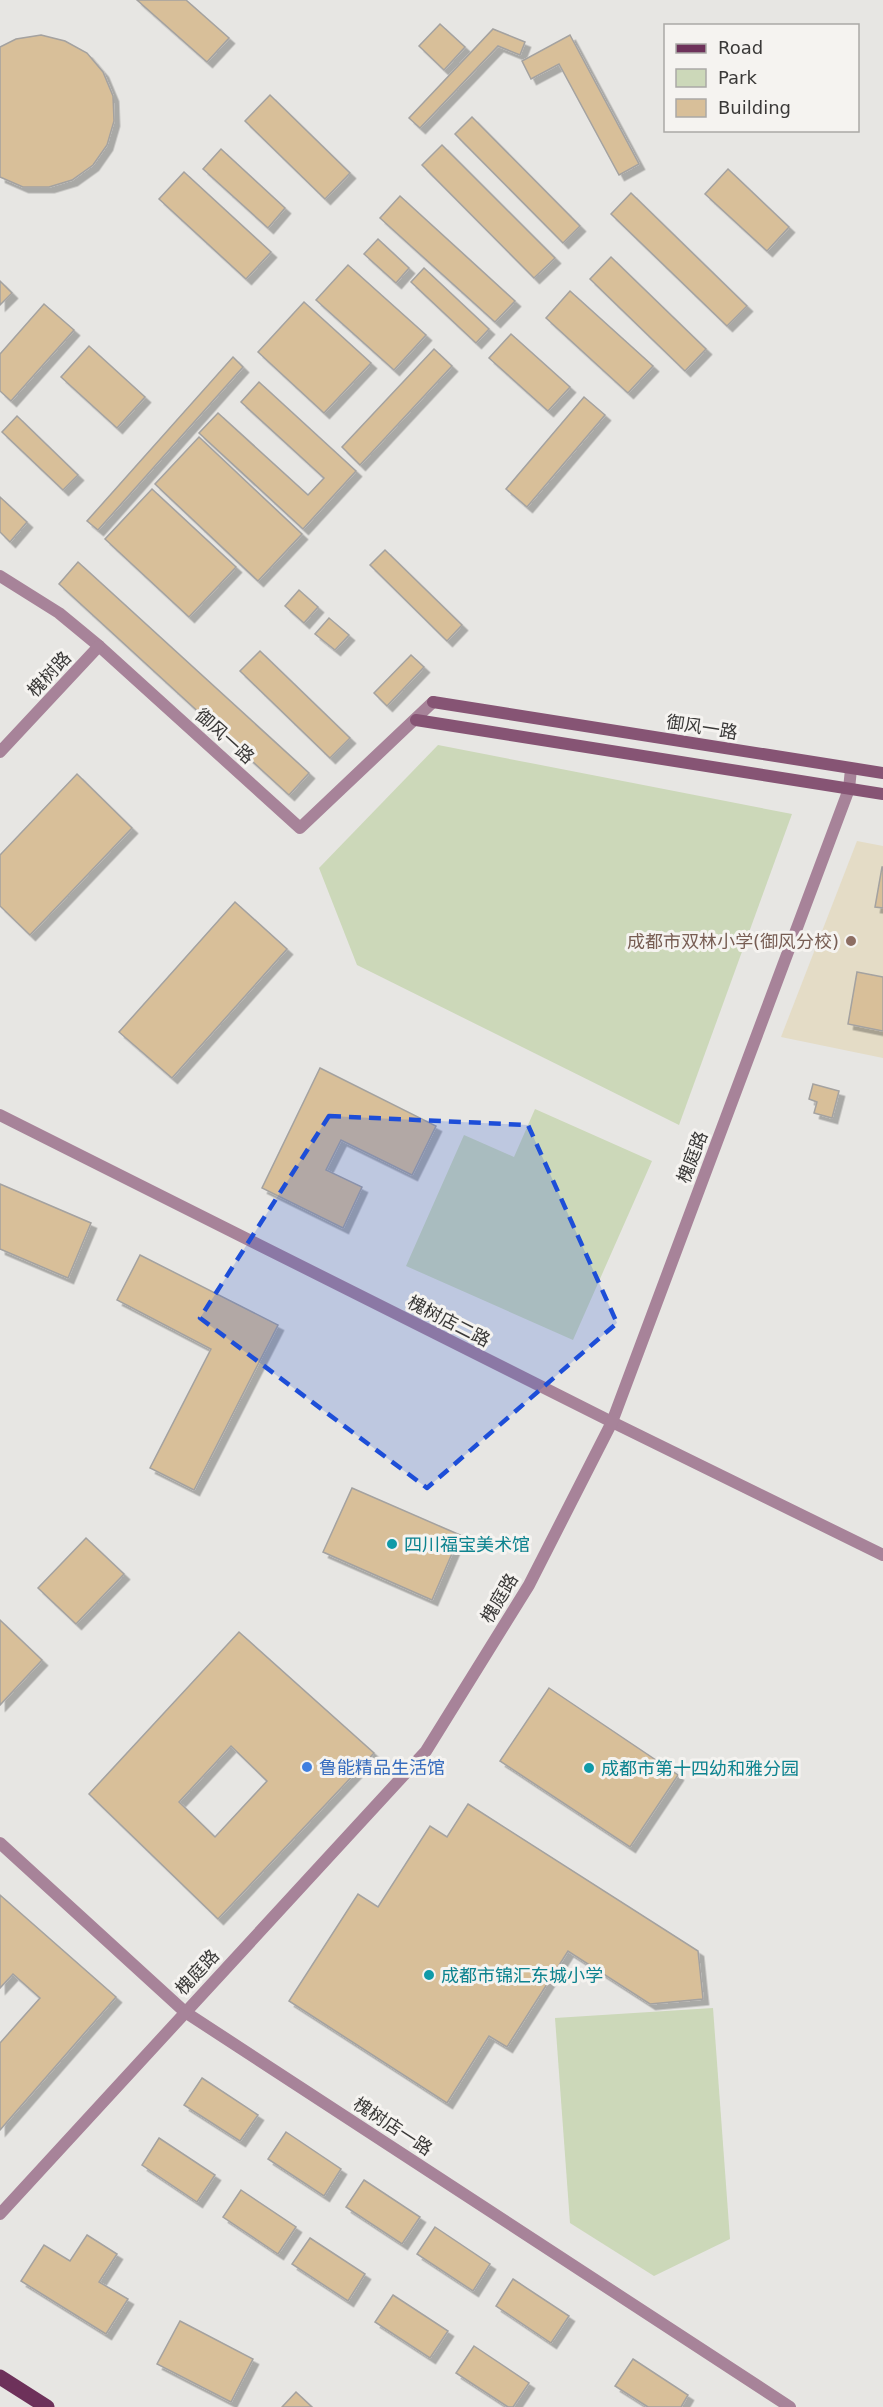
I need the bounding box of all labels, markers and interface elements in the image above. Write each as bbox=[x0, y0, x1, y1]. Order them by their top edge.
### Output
legend bbox=[664, 24, 859, 132]
text: Road bbox=[718, 37, 763, 58]
text: Park bbox=[718, 67, 757, 88]
text: Building bbox=[718, 97, 791, 118]
street label: 槐树路 bbox=[23, 647, 75, 701]
street label: 御风一路 bbox=[191, 704, 259, 768]
street label: 御风一路 bbox=[665, 711, 739, 743]
place label: 成都市双林小学(御风分校) bbox=[627, 931, 839, 952]
marker: 成都市双林小学(御风分校) bbox=[844, 934, 858, 948]
street label: 槐庭路 bbox=[673, 1128, 711, 1186]
street label: 槐树店二路 bbox=[404, 1291, 494, 1351]
place label: 四川福宝美术馆 bbox=[404, 1534, 530, 1555]
marker: 四川福宝美术馆 bbox=[385, 1537, 399, 1551]
street label: 槐庭路 bbox=[476, 1569, 522, 1627]
place label: 鲁能精品生活馆 bbox=[319, 1757, 445, 1778]
place label: 成都市第十四幼和雅分园 bbox=[601, 1758, 799, 1779]
marker: 鲁能精品生活馆 bbox=[300, 1760, 314, 1774]
marker: 成都市第十四幼和雅分园 bbox=[582, 1761, 596, 1775]
street label: 槐庭路 bbox=[171, 1945, 223, 1999]
place label: 成都市锦汇东城小学 bbox=[441, 1965, 603, 1986]
marker: 成都市锦汇东城小学 bbox=[422, 1968, 436, 1982]
street label: 槐树店一路 bbox=[350, 2093, 436, 2159]

